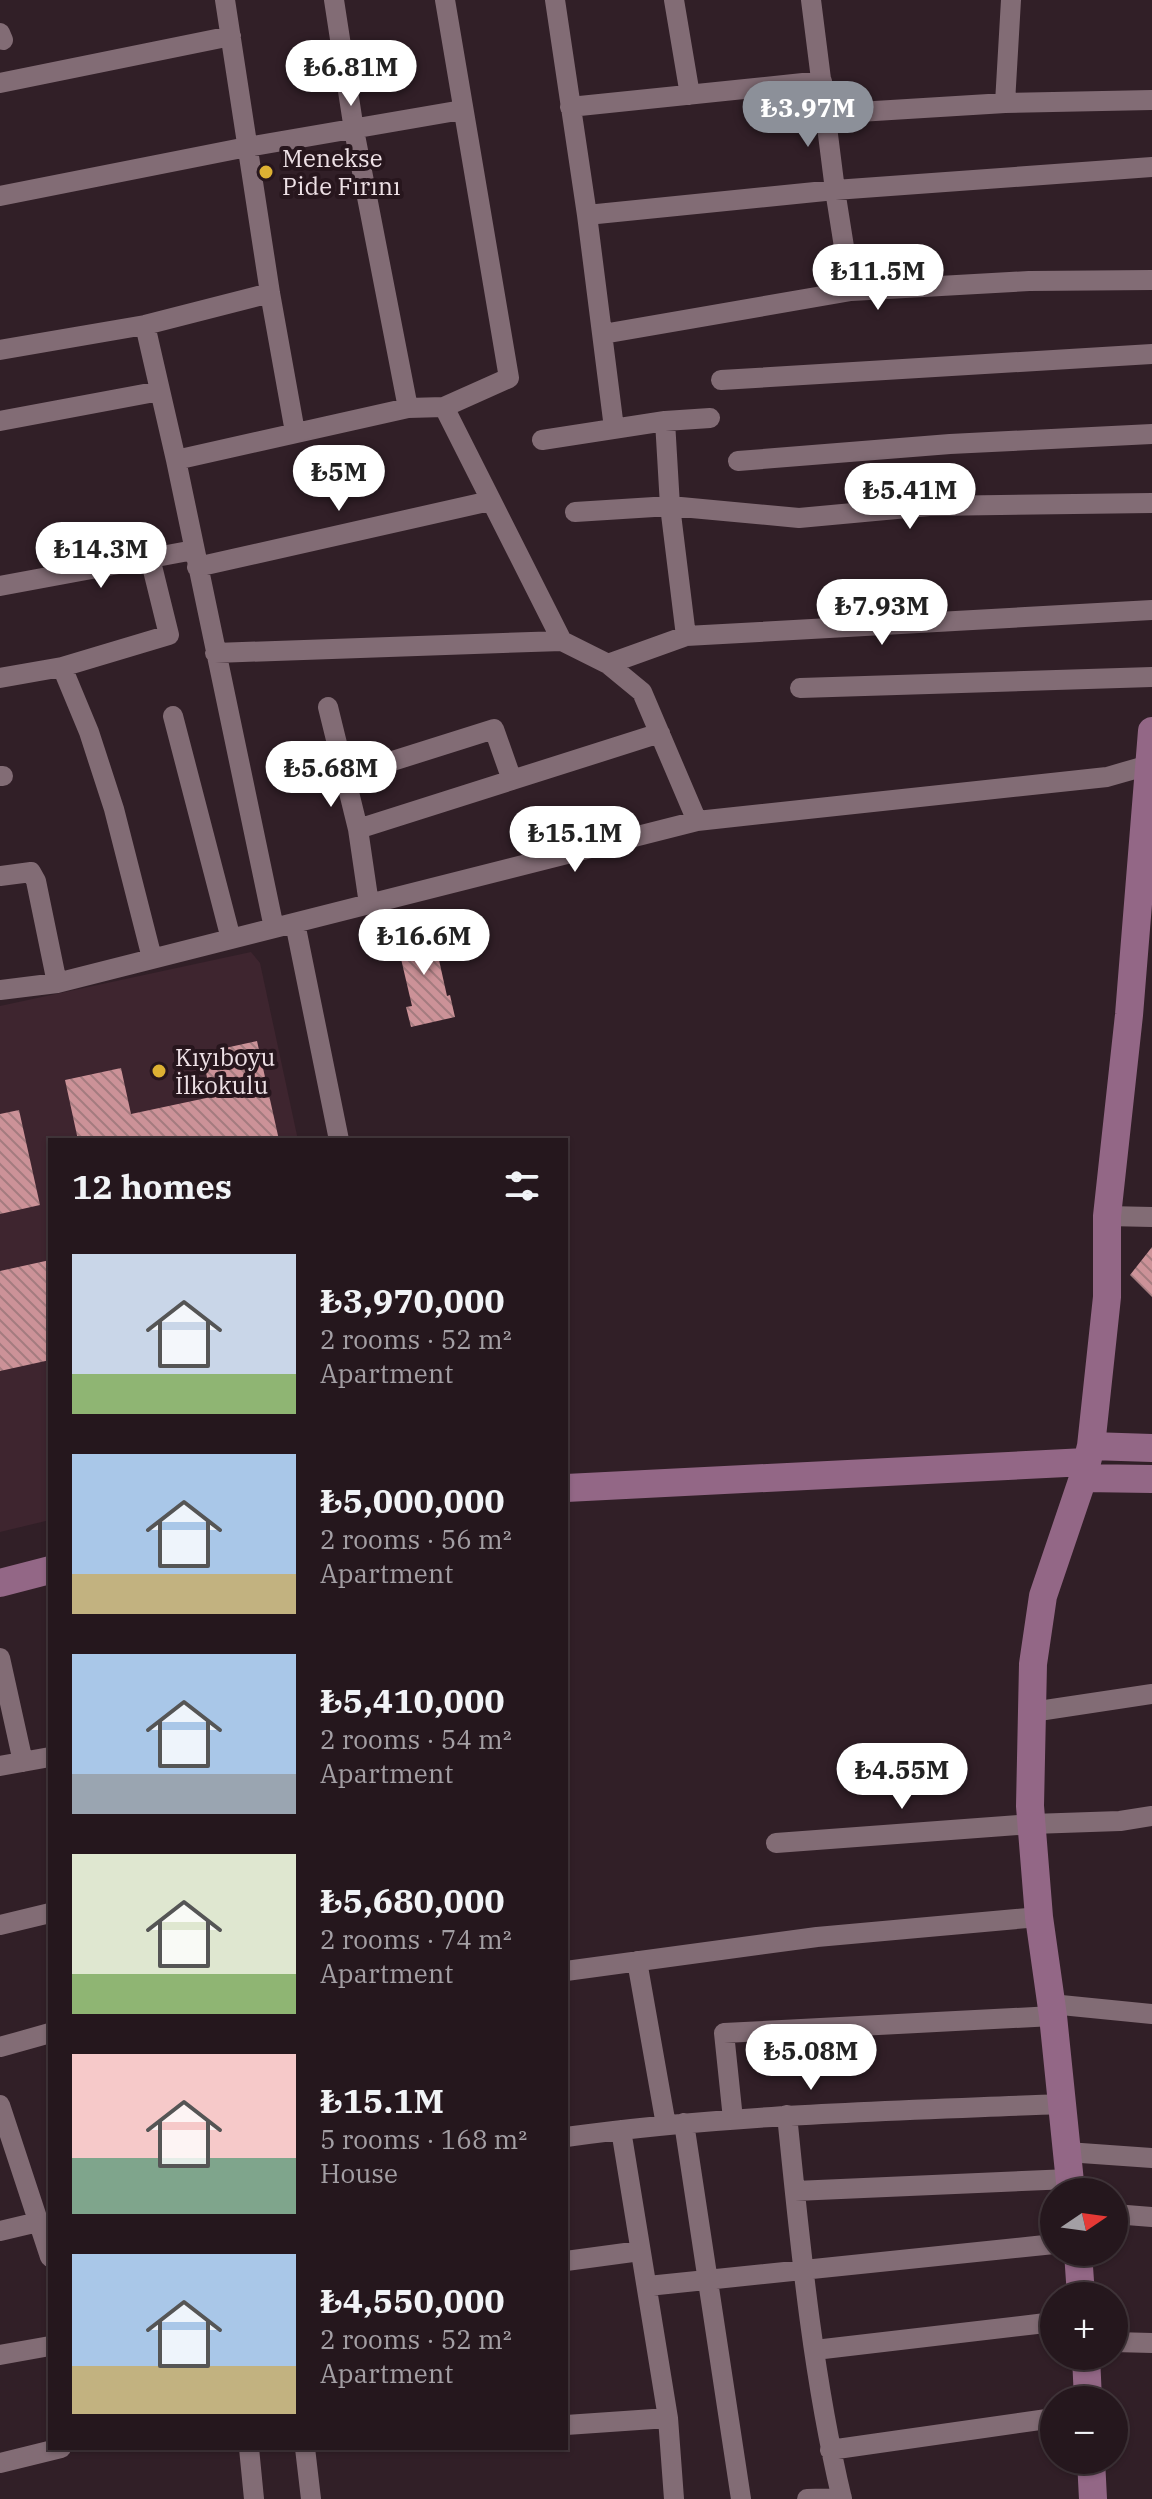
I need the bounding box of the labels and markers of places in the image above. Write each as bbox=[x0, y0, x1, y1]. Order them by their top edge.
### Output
pin: ₺6.81M bbox=[286, 40, 416, 108]
pin: ₺3.97M bbox=[743, 81, 873, 149]
place label: Menekse Pide Fırını bbox=[282, 142, 401, 202]
marker: Menekse Pide Fırını bbox=[257, 163, 275, 181]
pin: ₺11.5M bbox=[813, 244, 943, 312]
pin: ₺5M bbox=[300, 445, 378, 513]
pin: ₺5.41M bbox=[845, 463, 975, 531]
pin: ₺14.3M bbox=[36, 522, 166, 590]
pin: ₺7.93M bbox=[817, 579, 947, 647]
pin: ₺5.68M bbox=[266, 741, 396, 809]
pin: ₺15.1M bbox=[510, 806, 640, 874]
pin: ₺16.6M bbox=[359, 909, 489, 977]
place label: Kıyıboyu İlkokulu bbox=[175, 1041, 275, 1101]
marker: Kıyıboyu İlkokulu bbox=[150, 1062, 168, 1080]
pin: ₺4.55M bbox=[837, 1743, 967, 1811]
pin: ₺5.08M bbox=[746, 2024, 876, 2092]

